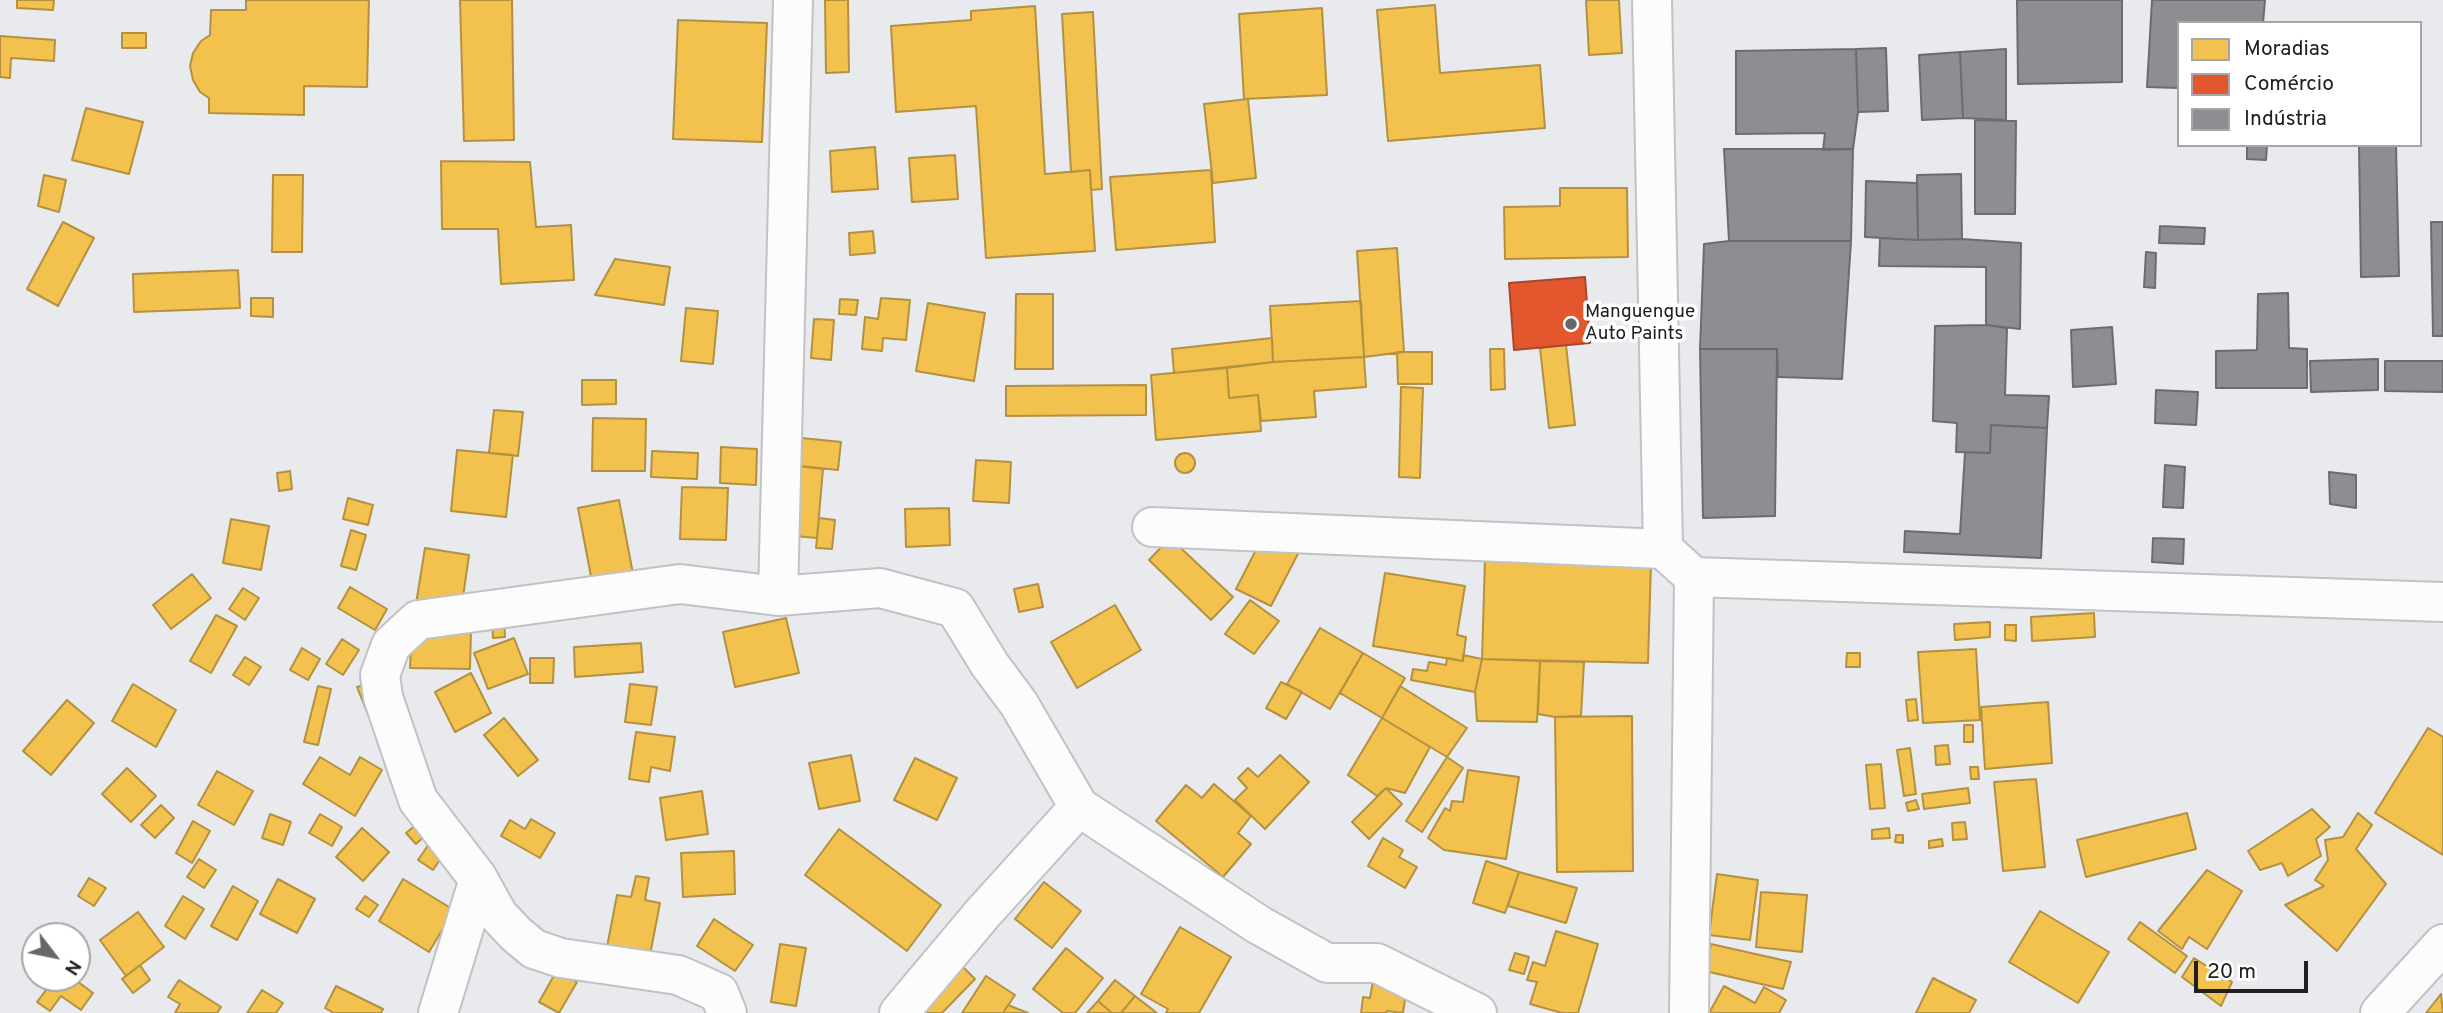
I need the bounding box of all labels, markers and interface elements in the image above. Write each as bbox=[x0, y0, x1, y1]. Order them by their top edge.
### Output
legend bbox=[2177, 21, 2422, 147]
text: Moradias bbox=[2244, 36, 2330, 63]
text: Comércio bbox=[2244, 71, 2334, 98]
text: Indústria bbox=[2244, 106, 2327, 133]
place label: Manguengue Auto Paints bbox=[1585, 302, 1695, 346]
marker: Manguengue Auto Paints bbox=[1563, 316, 1579, 332]
north arrow bbox=[21, 922, 91, 992]
scale bar bbox=[2198, 946, 2312, 990]
text: N bbox=[58, 955, 86, 979]
text: 20 m bbox=[2207, 959, 2256, 986]

